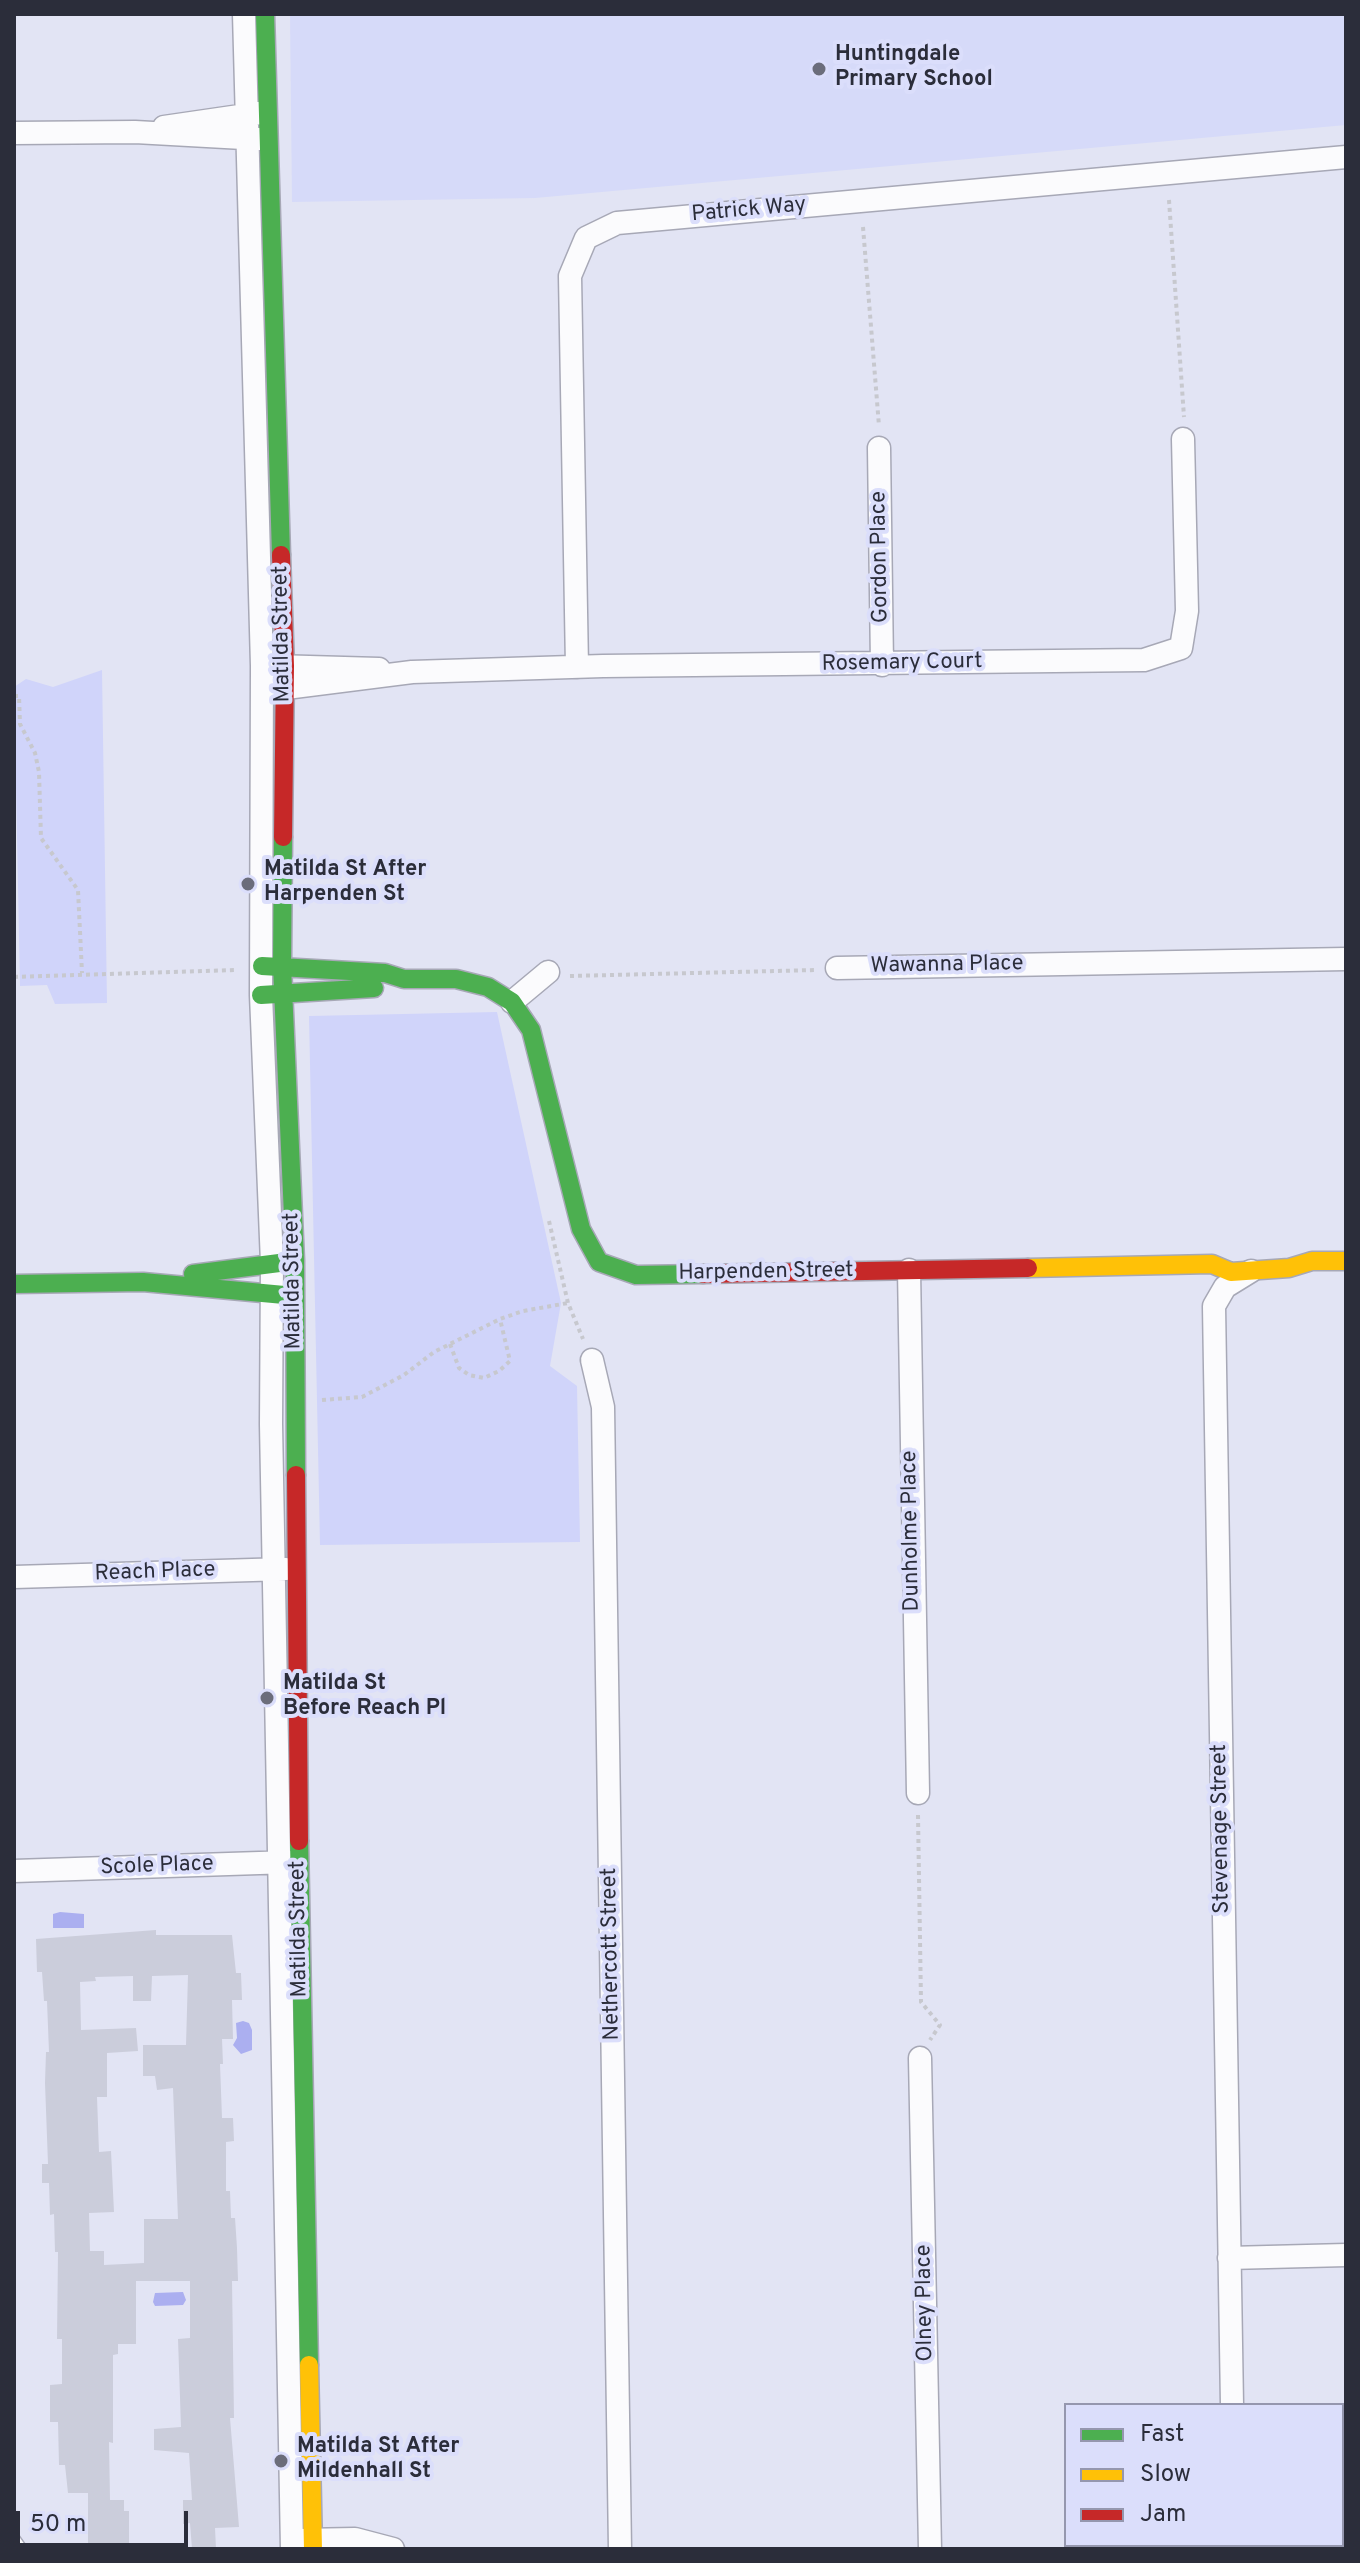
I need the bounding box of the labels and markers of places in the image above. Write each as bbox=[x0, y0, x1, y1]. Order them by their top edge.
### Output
place label: Huntingdale Primary School bbox=[835, 43, 993, 94]
marker: Huntingdale Primary School bbox=[810, 60, 828, 78]
place label: Matilda St After Harpenden St bbox=[264, 858, 426, 910]
marker: Matilda St After Harpenden St bbox=[239, 875, 257, 893]
place label: Matilda St Before Reach Pl bbox=[283, 1672, 446, 1724]
marker: Matilda St Before Reach Pl bbox=[258, 1689, 276, 1707]
place label: Matilda St After Mildenhall St bbox=[297, 2435, 459, 2486]
marker: Matilda St After Mildenhall St bbox=[272, 2452, 290, 2470]

